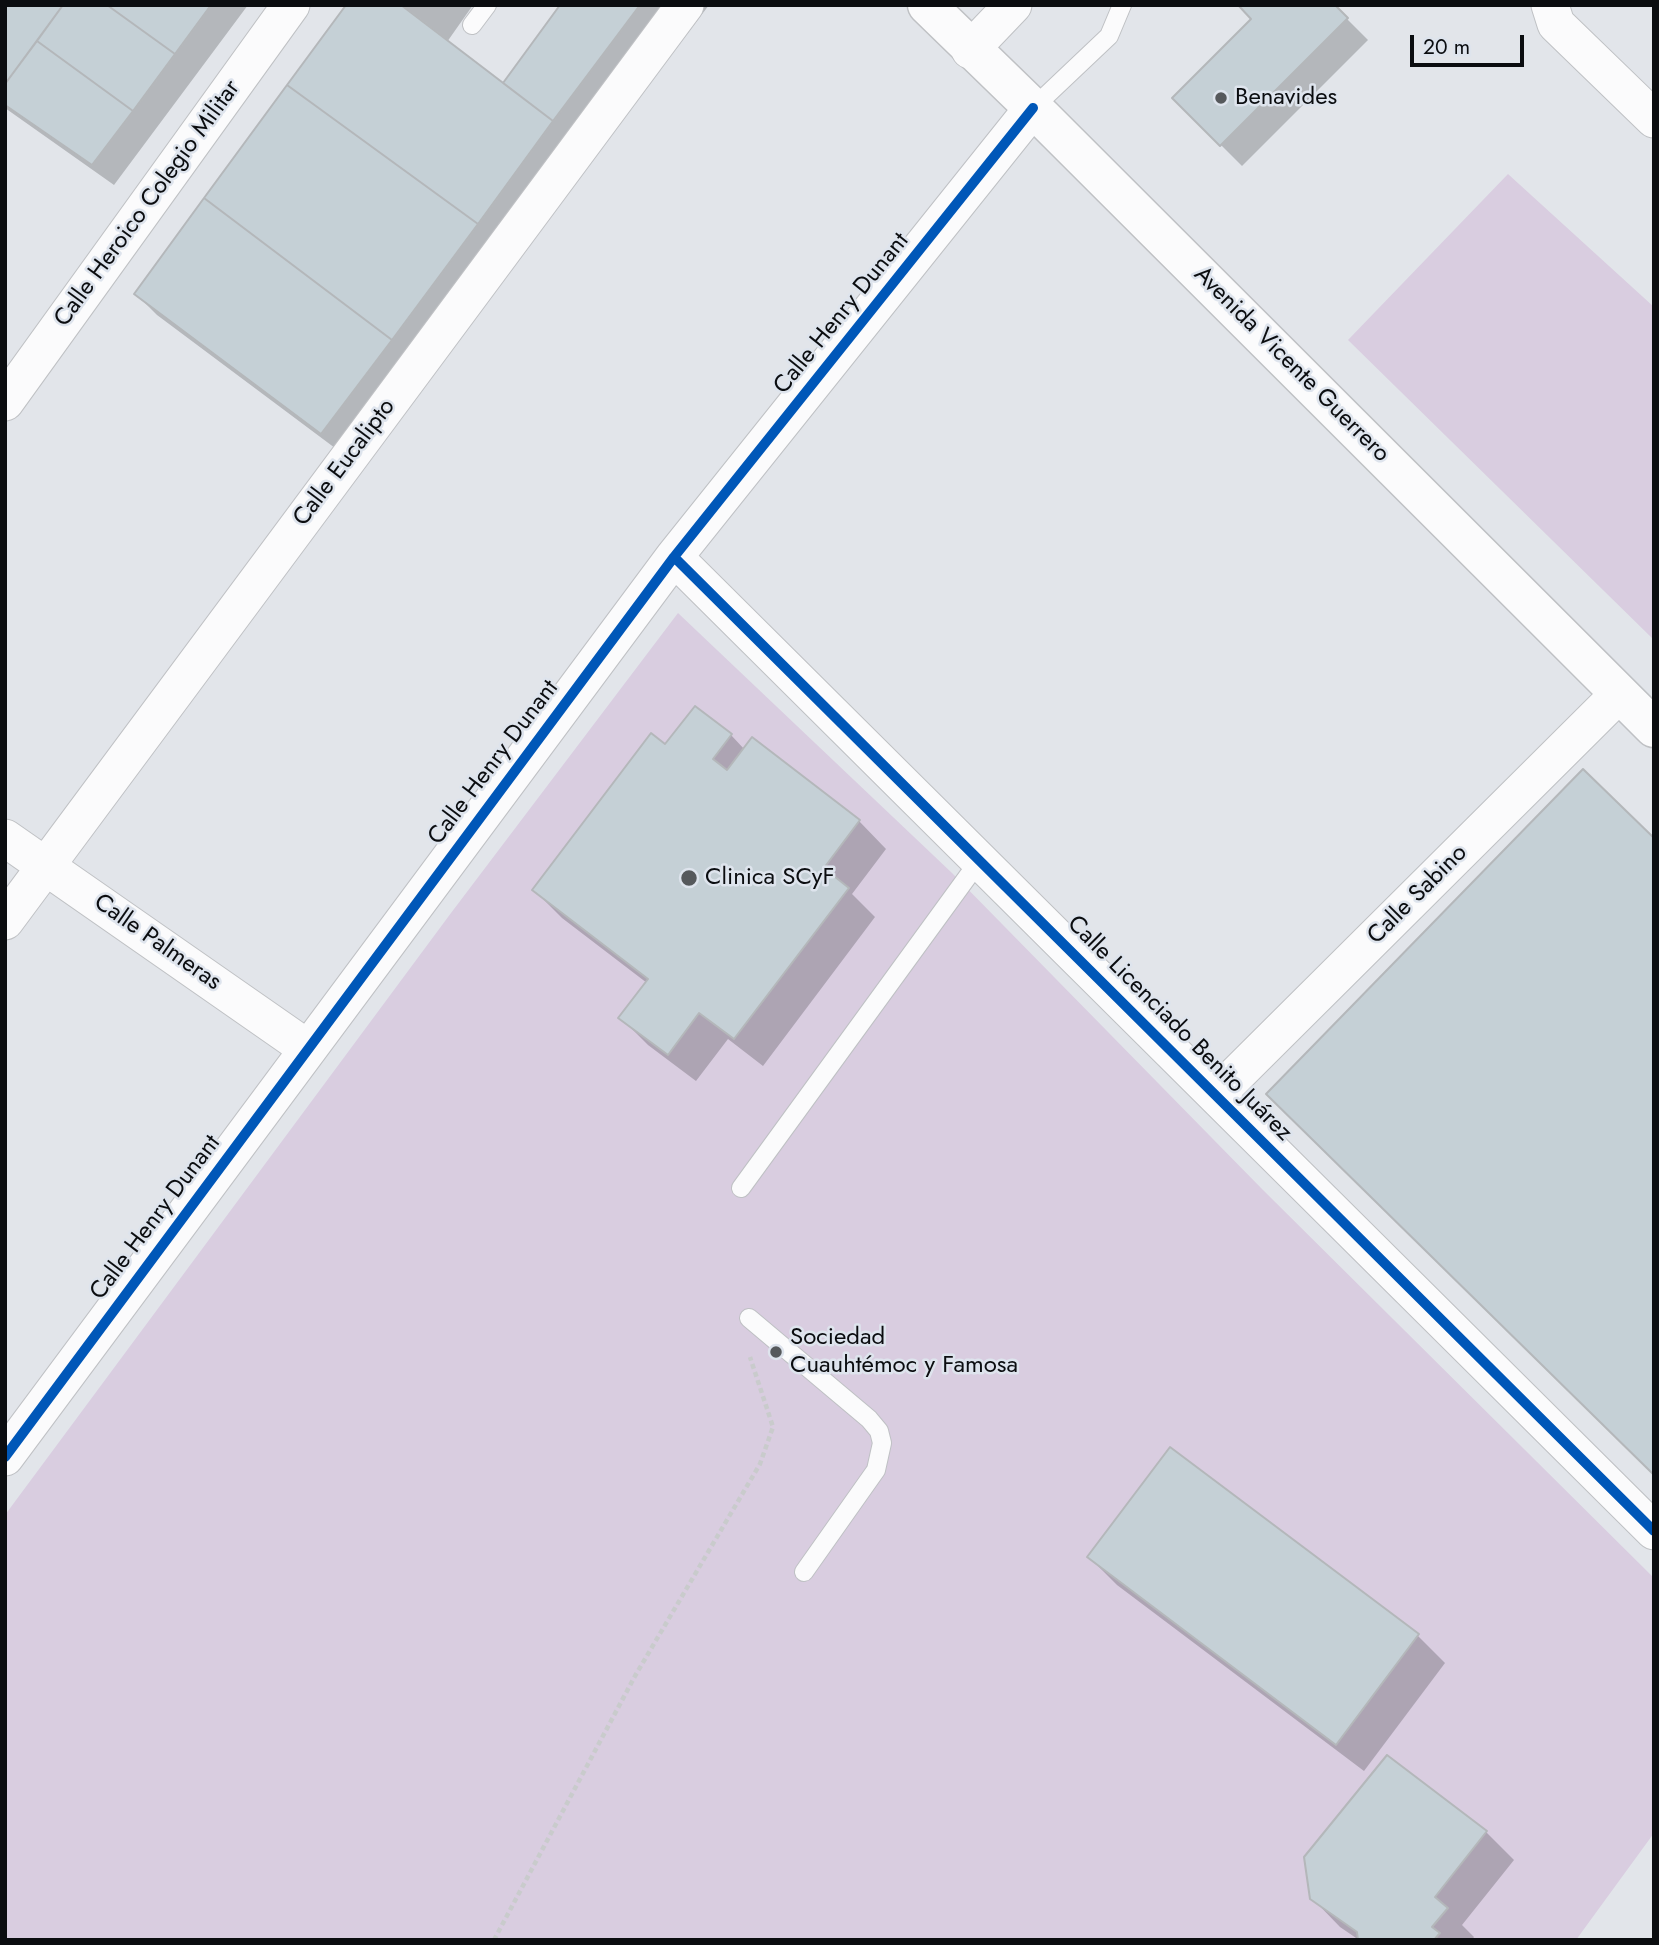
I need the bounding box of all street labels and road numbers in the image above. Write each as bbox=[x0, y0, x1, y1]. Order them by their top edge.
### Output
street label: Calle Heroico Colegio Militar bbox=[49, 75, 247, 333]
street label: Calle Henry Dunant bbox=[768, 228, 916, 400]
street label: Avenida Vicente Guerrero bbox=[1187, 261, 1395, 469]
street label: Calle Eucalipto bbox=[288, 394, 402, 532]
street label: Calle Henry Dunant bbox=[423, 675, 565, 851]
street label: Calle Sabino bbox=[1362, 839, 1474, 951]
street label: Calle Palmeras bbox=[88, 889, 226, 997]
street label: Calle Licenciado Benito Juárez bbox=[1060, 910, 1298, 1148]
street label: Calle Henry Dunant bbox=[85, 1130, 227, 1306]

